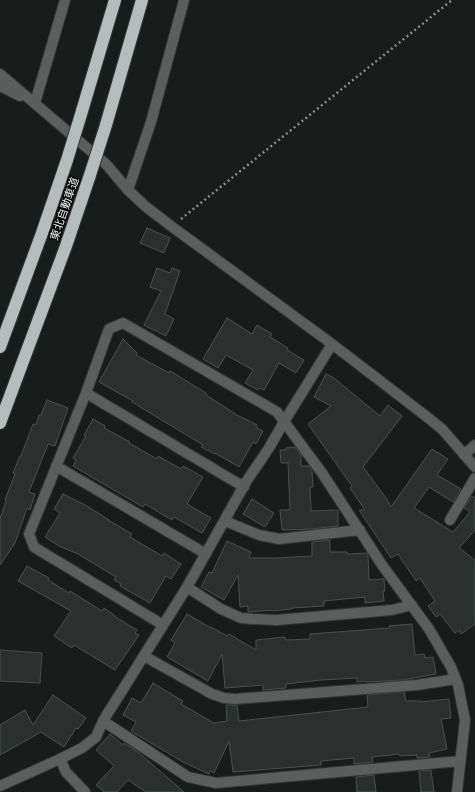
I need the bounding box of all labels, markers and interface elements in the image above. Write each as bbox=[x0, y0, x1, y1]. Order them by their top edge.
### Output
street label: 東北自動車道 bbox=[48, 176, 82, 242]

